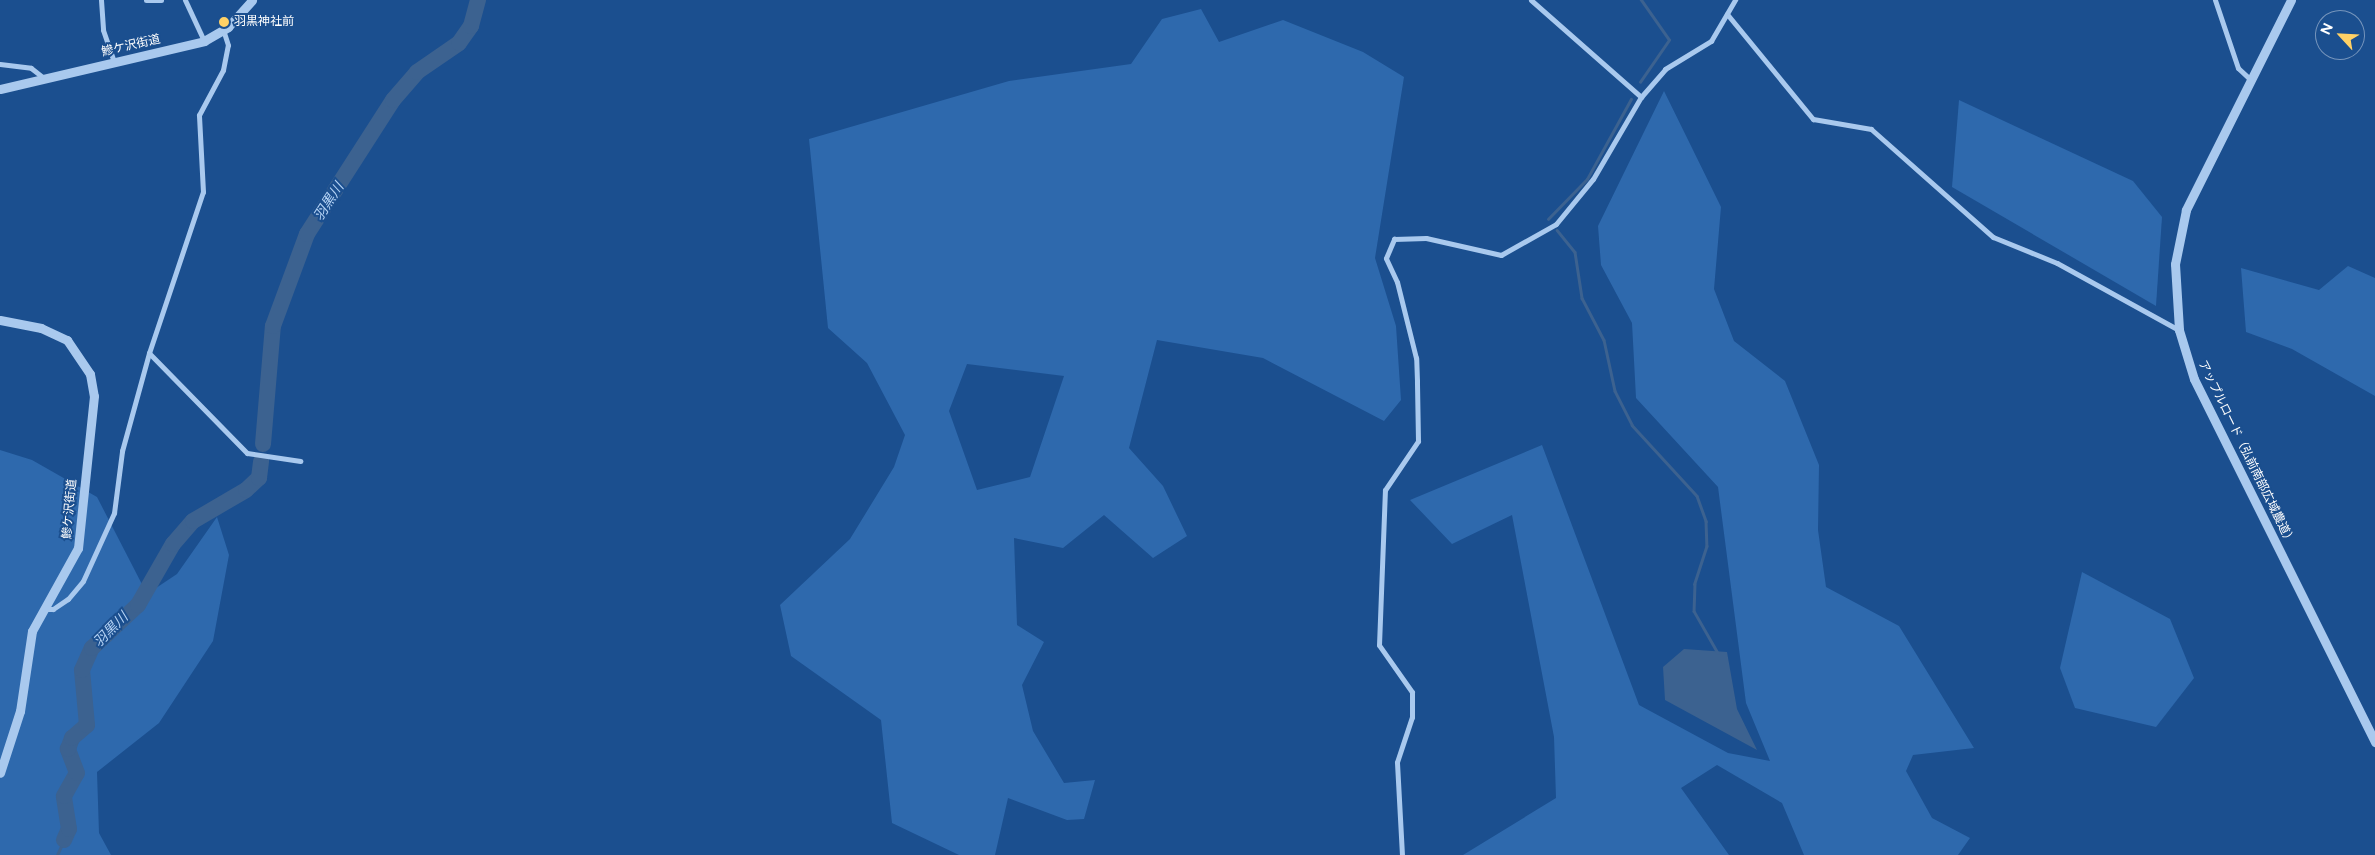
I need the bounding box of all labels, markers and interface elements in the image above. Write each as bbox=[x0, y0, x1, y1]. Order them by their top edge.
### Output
north arrow bbox=[2315, 10, 2365, 60]
place label: 羽黒神社前 bbox=[234, 15, 294, 29]
marker: 羽黒神社前 bbox=[218, 16, 230, 28]
text: N bbox=[2317, 20, 2337, 37]
street label: 鰺ケ沢街道 bbox=[100, 32, 162, 60]
water label: 羽黒川 bbox=[311, 180, 347, 224]
street label: アップルロード（弘前南部広域農道） bbox=[2195, 358, 2297, 548]
street label: 鰺ケ沢街道 bbox=[60, 478, 80, 540]
water label: 羽黒川 bbox=[90, 609, 132, 651]

